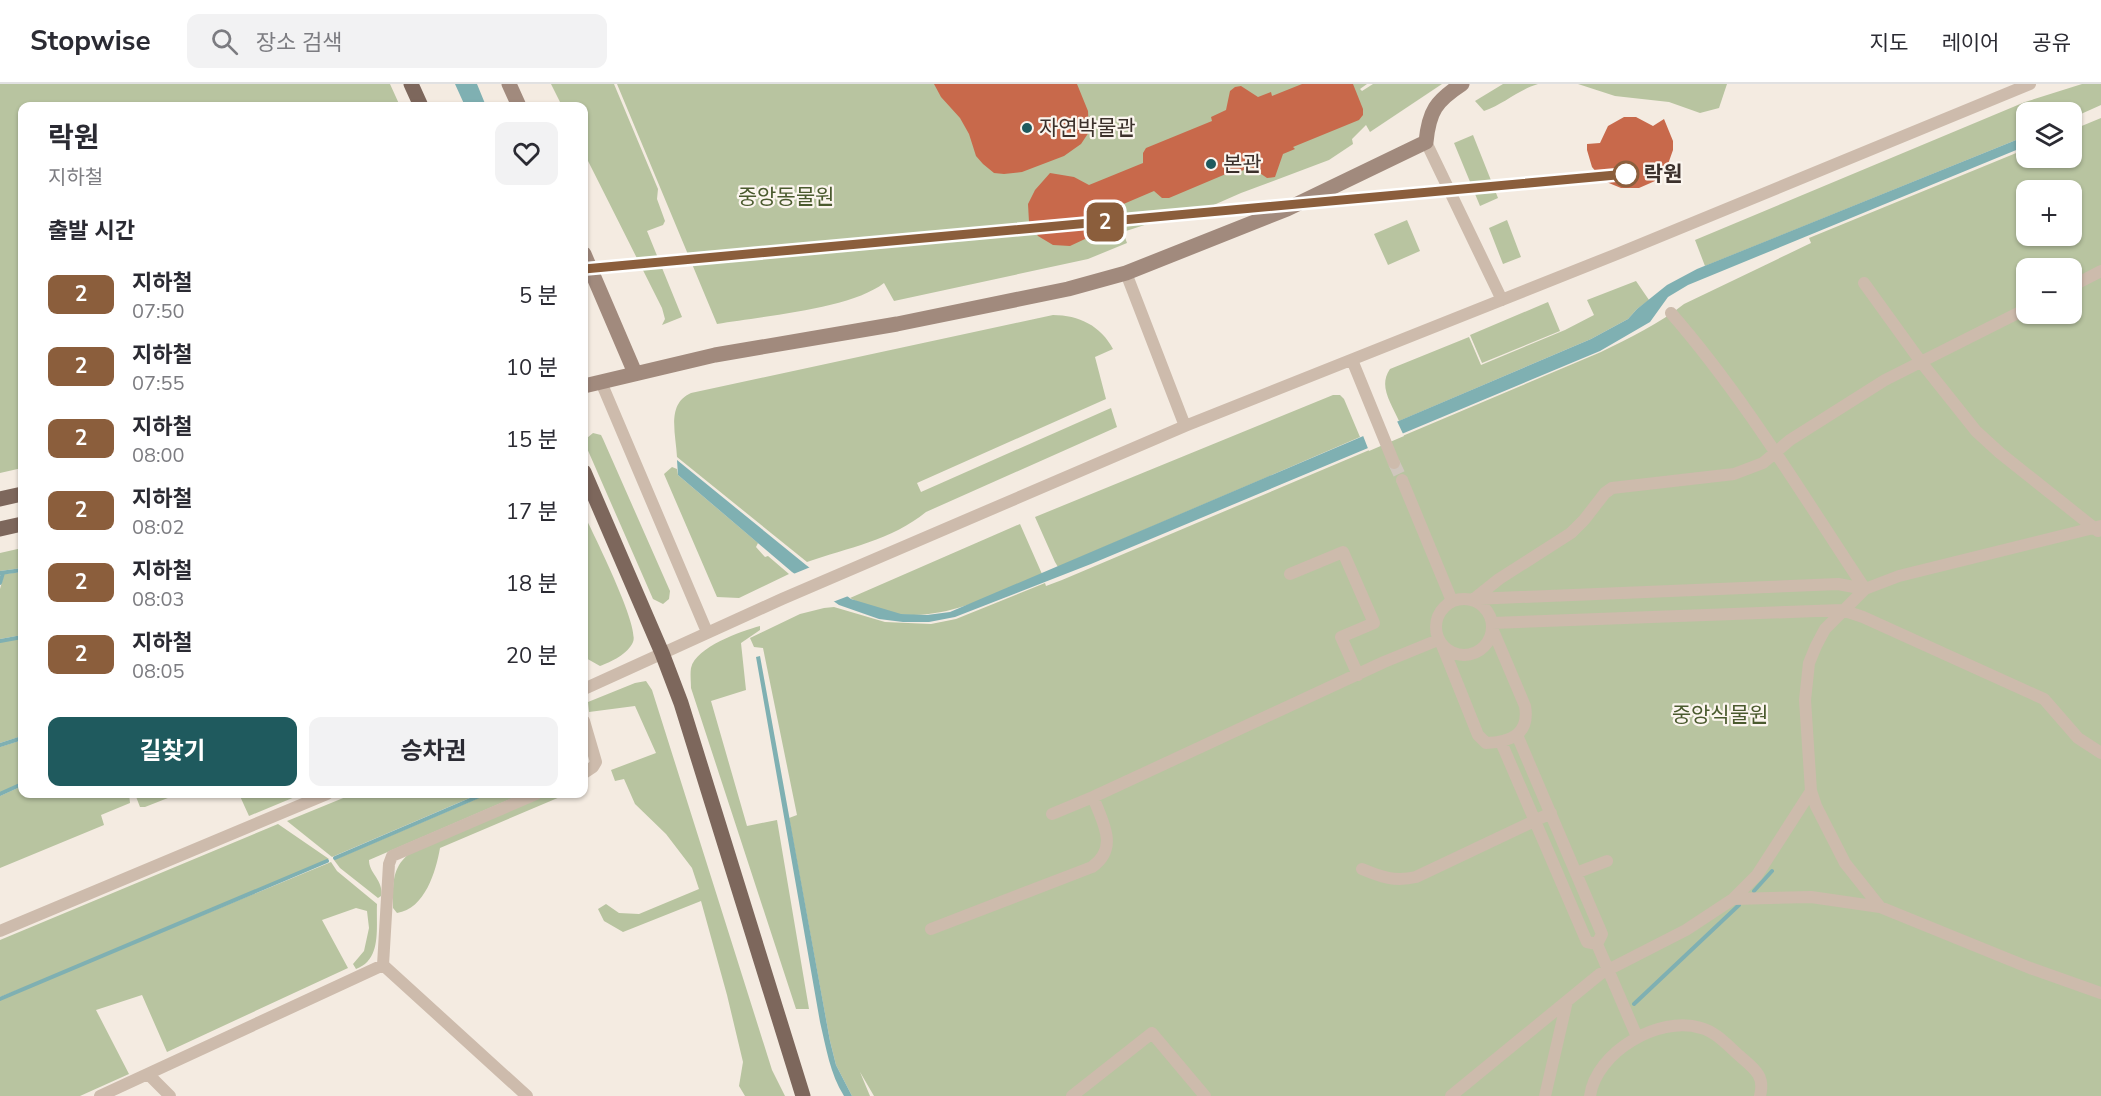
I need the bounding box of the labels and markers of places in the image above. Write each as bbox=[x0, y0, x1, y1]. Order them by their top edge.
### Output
place label: 자연박물관 bbox=[1039, 114, 1136, 142]
marker: 자연박물관 bbox=[1020, 121, 1034, 135]
place label: 본관 bbox=[1223, 150, 1262, 178]
marker: 본관 bbox=[1204, 157, 1218, 171]
place label: 락원 bbox=[1644, 160, 1683, 188]
marker: 락원 bbox=[1613, 161, 1639, 187]

